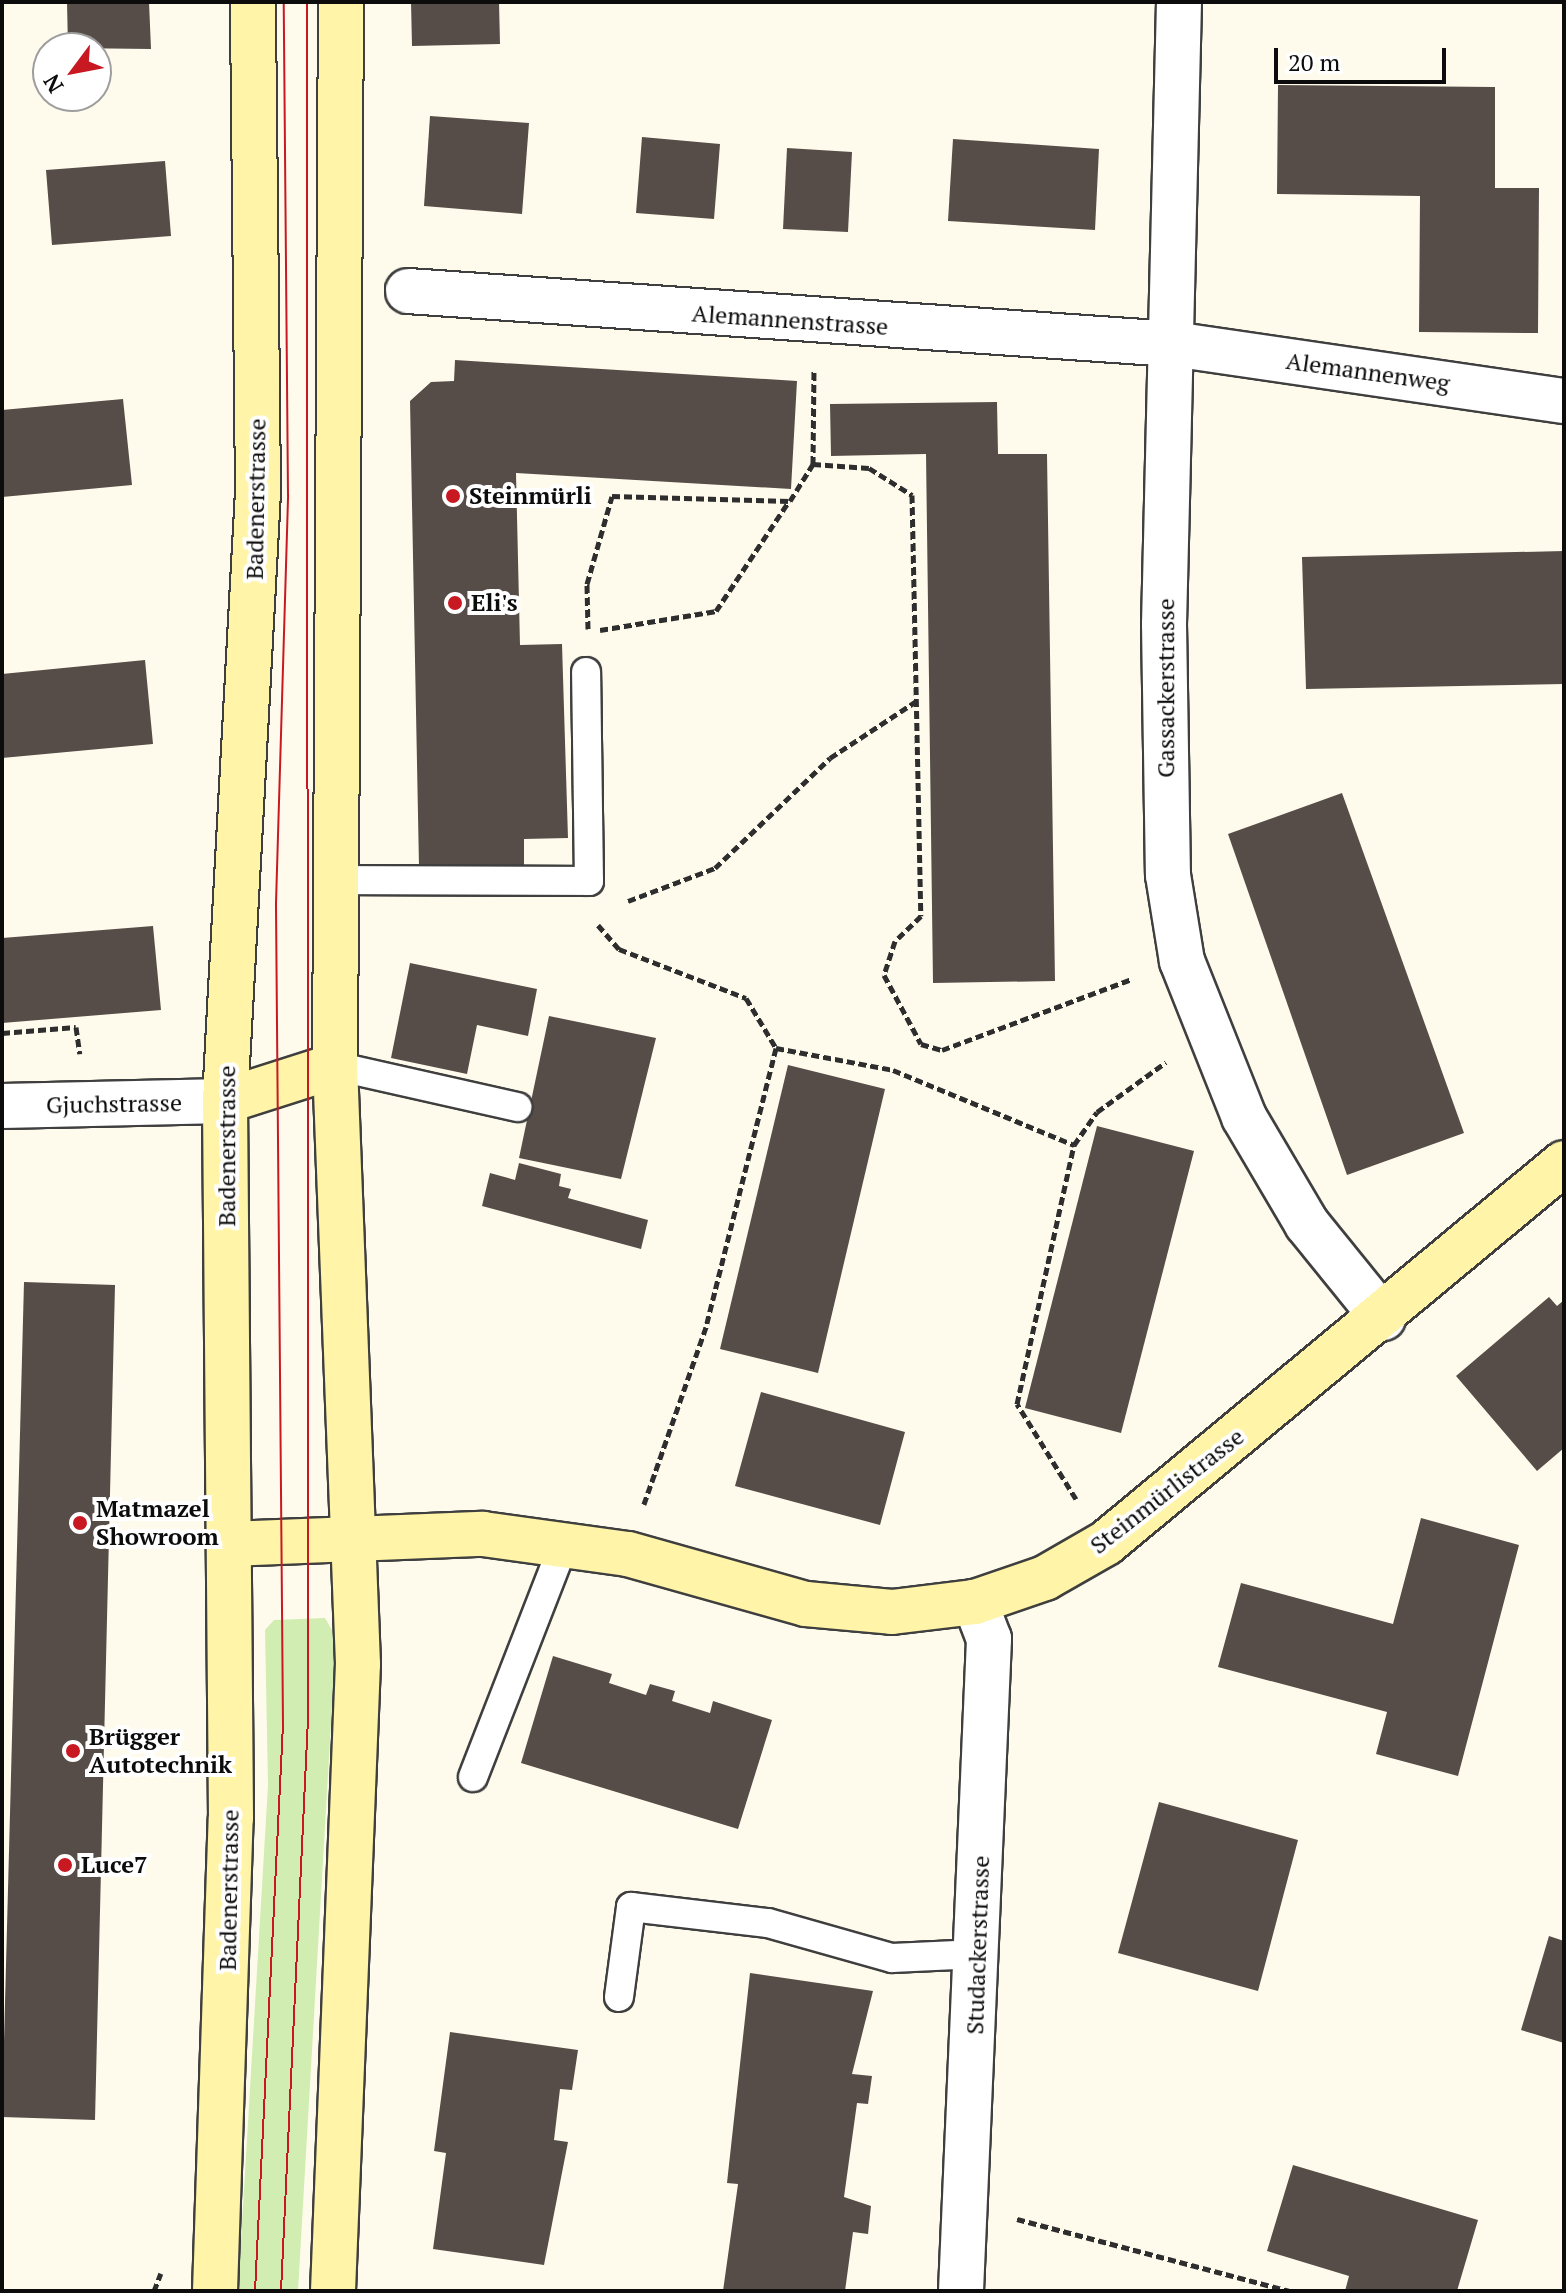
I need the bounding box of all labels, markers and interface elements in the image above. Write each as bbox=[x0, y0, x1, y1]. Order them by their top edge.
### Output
north arrow bbox=[32, 32, 112, 112]
scale bar bbox=[1278, 32, 1450, 82]
text: 20 m bbox=[1288, 46, 1340, 78]
text: N bbox=[36, 69, 70, 99]
street label: Alemannenstrasse bbox=[691, 299, 889, 341]
street label: Alemannenweg bbox=[1284, 346, 1452, 398]
street label: Badenerstrasse bbox=[240, 418, 272, 580]
place label: Steinmürli bbox=[469, 482, 592, 510]
marker: Steinmürli bbox=[444, 487, 462, 505]
place label: Eli's bbox=[471, 589, 518, 617]
marker: Eli's bbox=[446, 594, 464, 612]
street label: Gassackerstrasse bbox=[1152, 598, 1180, 778]
street label: Badenerstrasse bbox=[213, 1065, 241, 1227]
street label: Gjuchstrasse bbox=[46, 1088, 182, 1120]
street label: Steinmürlistrasse bbox=[1084, 1422, 1250, 1560]
place label: Matmazel Showroom bbox=[96, 1495, 219, 1551]
marker: Matmazel Showroom bbox=[71, 1514, 89, 1532]
place label: Brügger Autotechnik bbox=[89, 1723, 232, 1779]
marker: Brügger Autotechnik bbox=[64, 1742, 82, 1760]
street label: Badenerstrasse bbox=[213, 1809, 245, 1971]
place label: Luce7 bbox=[81, 1851, 148, 1879]
street label: Studackerstrasse bbox=[960, 1855, 996, 2035]
marker: Luce7 bbox=[56, 1856, 74, 1874]

